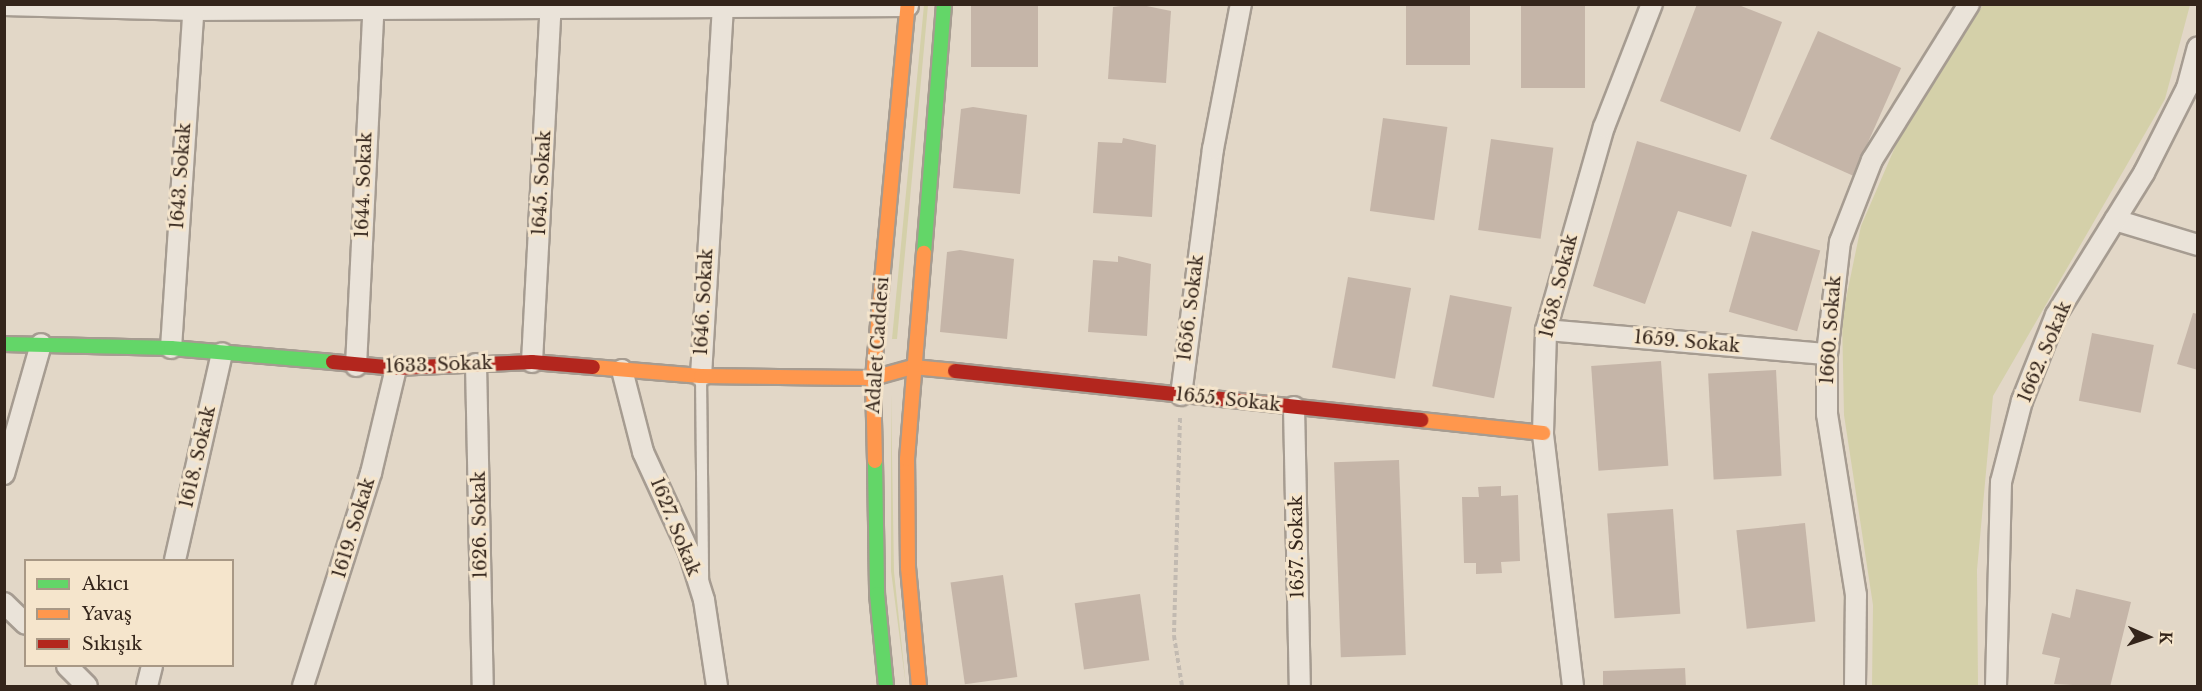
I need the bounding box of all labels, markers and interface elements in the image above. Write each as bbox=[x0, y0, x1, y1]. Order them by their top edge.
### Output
street label: 1643. Sokak bbox=[167, 122, 195, 230]
street label: 1645. Sokak bbox=[528, 130, 556, 236]
street label: 1644. Sokak bbox=[351, 132, 377, 238]
street label: 1658. Sokak bbox=[1536, 232, 1582, 340]
street label: 1646. Sokak bbox=[690, 248, 718, 356]
street label: 1656. Sokak bbox=[1174, 254, 1208, 362]
street label: 1660. Sokak bbox=[1816, 275, 1846, 385]
street label: Adalet Caddesi bbox=[862, 276, 894, 414]
street label: 1662. Sokak bbox=[2014, 298, 2076, 406]
street label: 1659. Sokak bbox=[1633, 327, 1741, 357]
street label: 1633. Sokak bbox=[385, 352, 493, 378]
street label: 1655. Sokak bbox=[1174, 384, 1282, 416]
street label: 1618. Sokak bbox=[176, 404, 220, 510]
street label: 1626. Sokak bbox=[468, 471, 492, 579]
street label: 1619. Sokak bbox=[328, 475, 380, 581]
street label: 1627. Sokak bbox=[645, 475, 705, 579]
street label: 1657. Sokak bbox=[1285, 495, 1309, 599]
legend bbox=[24, 559, 234, 667]
text: Akıcı bbox=[82, 573, 129, 595]
text: Yavaş bbox=[82, 603, 132, 625]
north arrow bbox=[2118, 607, 2178, 667]
text: K bbox=[2156, 631, 2176, 645]
text: Sıkışık bbox=[82, 633, 142, 655]

